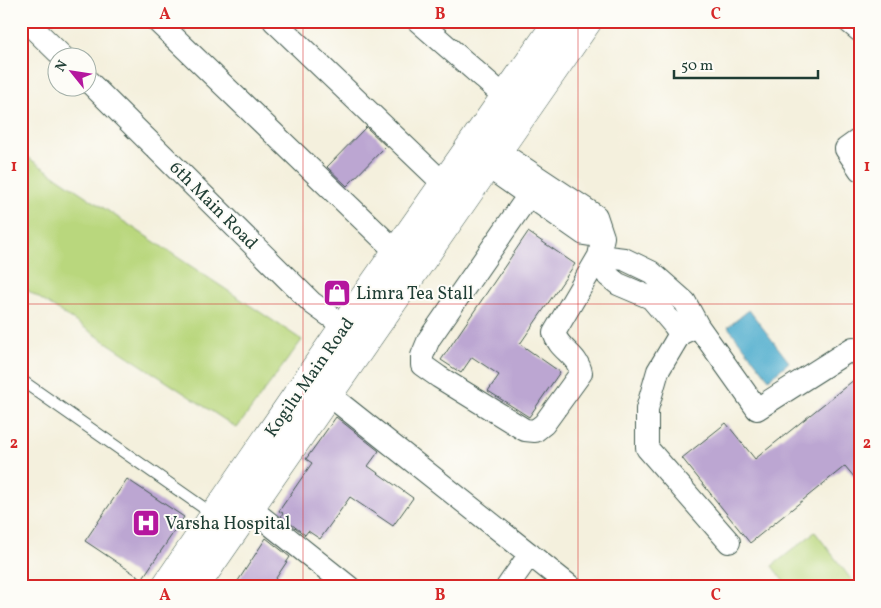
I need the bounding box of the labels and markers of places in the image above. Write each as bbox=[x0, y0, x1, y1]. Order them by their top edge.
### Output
shop icon: Limra Tea Stall bbox=[322, 278, 352, 308]
place label: Limra Tea Stall bbox=[356, 282, 473, 307]
hospital icon: Varsha Hospital bbox=[131, 508, 161, 538]
place label: Varsha Hospital bbox=[165, 512, 290, 537]

